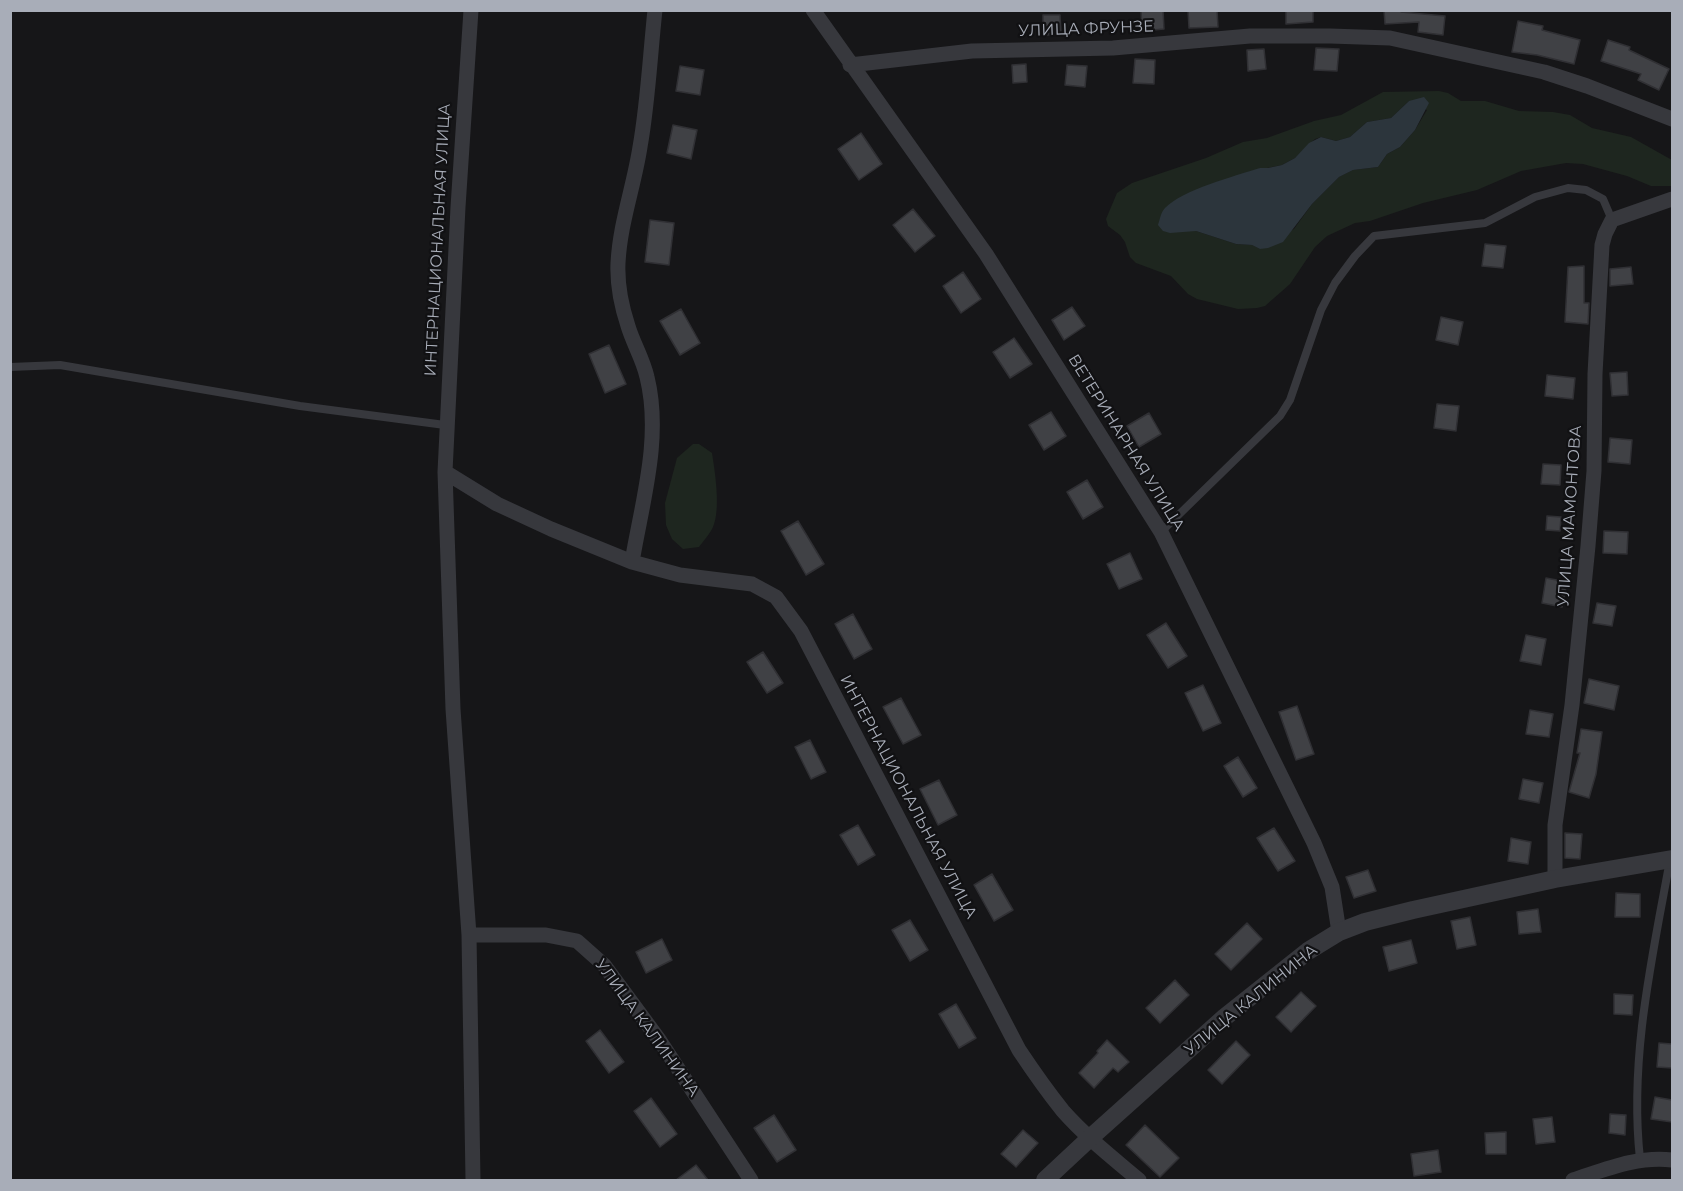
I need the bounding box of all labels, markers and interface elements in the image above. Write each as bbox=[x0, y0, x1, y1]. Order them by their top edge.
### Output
street label: УЛИЦА ФРУНЗЕ bbox=[1018, 17, 1154, 41]
street label: ИНТЕРНАЦИОНАЛЬНАЯ УЛИЦА bbox=[421, 103, 455, 377]
street label: ВЕТЕРИНАРНАЯ УЛИЦА bbox=[1064, 351, 1188, 535]
street label: УЛИЦА МАМОНТОВА bbox=[1554, 425, 1586, 607]
street label: ИНТЕРНАЦИОНАЛЬНАЯ УЛИЦА bbox=[835, 672, 981, 922]
street label: УЛИЦА КАЛИНИНА bbox=[1181, 941, 1321, 1059]
street label: УЛИЦА КАЛИНИНА bbox=[591, 955, 703, 1101]

